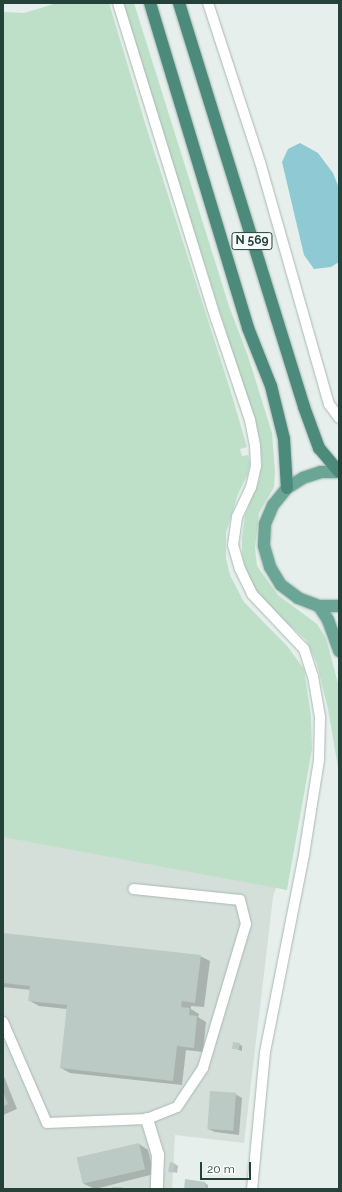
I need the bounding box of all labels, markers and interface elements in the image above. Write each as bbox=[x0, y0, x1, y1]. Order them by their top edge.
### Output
road number: N 569 bbox=[231, 231, 273, 251]
scale bar bbox=[202, 1154, 253, 1180]
text: 20 m bbox=[207, 1162, 235, 1176]

